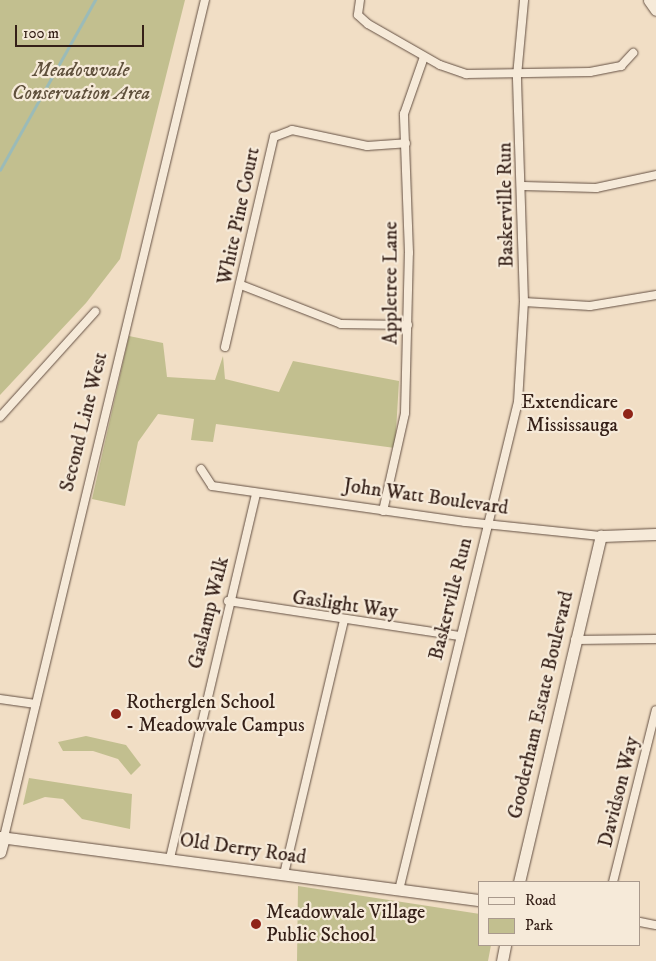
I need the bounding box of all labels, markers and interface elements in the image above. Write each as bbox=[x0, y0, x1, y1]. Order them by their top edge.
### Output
scale bar bbox=[18, 15, 146, 47]
text: 100 m bbox=[23, 24, 59, 43]
park label: Meadowvale Conservation Area bbox=[12, 59, 150, 106]
street label: Baskerville Run bbox=[493, 142, 519, 268]
street label: White Pine Court bbox=[213, 145, 265, 287]
street label: Appletree Lane bbox=[379, 221, 403, 345]
street label: Second Line West bbox=[55, 350, 113, 494]
place label: Extendicare Mississauga bbox=[521, 390, 618, 437]
marker: Extendicare Mississauga bbox=[622, 408, 634, 420]
street label: John Watt Boulevard bbox=[342, 474, 510, 520]
street label: Baskerville Run bbox=[424, 535, 478, 663]
street label: Gaslamp Walk bbox=[183, 555, 235, 671]
street label: Gaslight Way bbox=[291, 586, 399, 624]
street label: Gooderham Estate Boulevard bbox=[503, 589, 579, 821]
place label: Rotherglen School - Meadowvale Campus bbox=[126, 690, 305, 737]
marker: Rotherglen School - Meadowvale Campus bbox=[110, 708, 122, 720]
street label: Davidson Way bbox=[594, 734, 644, 850]
street label: Old Derry Road bbox=[178, 828, 308, 870]
legend bbox=[478, 881, 641, 946]
text: Road bbox=[525, 891, 556, 910]
place label: Meadowvale Village Public School bbox=[266, 900, 425, 947]
text: Park bbox=[525, 916, 553, 935]
marker: Meadowvale Village Public School bbox=[250, 918, 262, 930]

